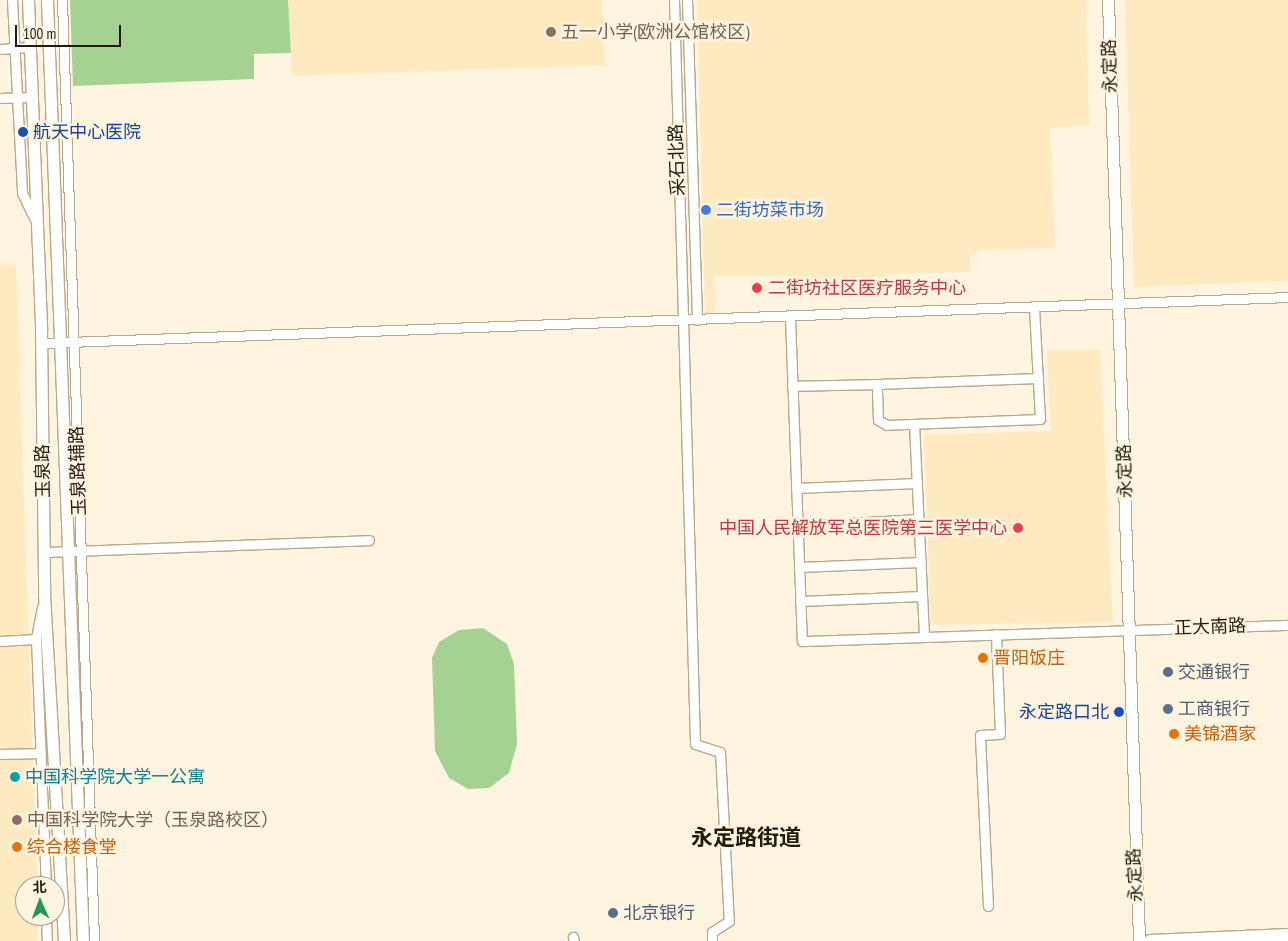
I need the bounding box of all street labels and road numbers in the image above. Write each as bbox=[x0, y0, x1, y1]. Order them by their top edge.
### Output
street label: 永定路 bbox=[1098, 39, 1122, 93]
street label: 采石北路 bbox=[665, 124, 689, 196]
street label: 玉泉路辅路 bbox=[66, 426, 90, 516]
street label: 玉泉路 bbox=[32, 444, 54, 498]
street label: 永定路 bbox=[1113, 444, 1137, 498]
street label: 正大南路 bbox=[1174, 615, 1246, 639]
street label: 永定路 bbox=[1123, 847, 1147, 903]

